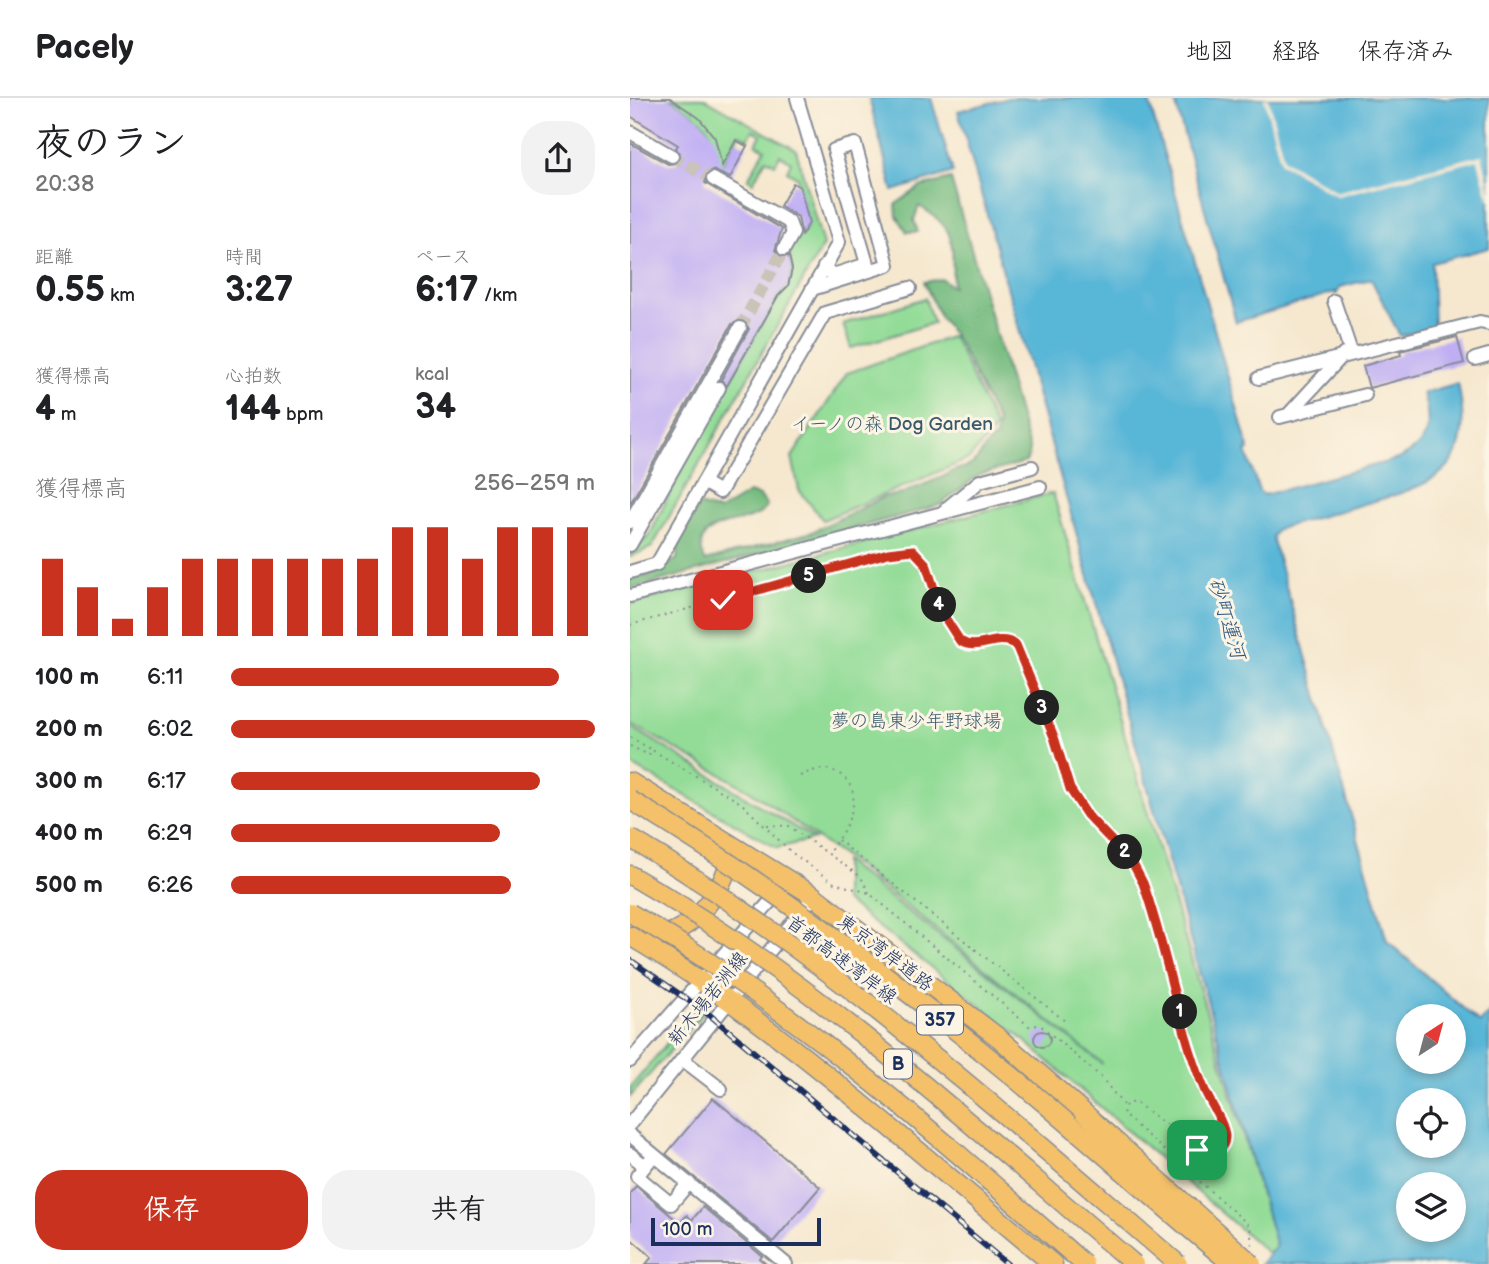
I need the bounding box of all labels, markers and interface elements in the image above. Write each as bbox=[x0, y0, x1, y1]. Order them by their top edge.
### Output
text: Pacely bbox=[35, 28, 134, 68]
text: 地図 bbox=[1186, 37, 1234, 66]
text: 経路 bbox=[1272, 37, 1320, 66]
text: 保存済み bbox=[1358, 37, 1454, 66]
text: 夜のラン bbox=[35, 121, 187, 166]
button: share bbox=[521, 121, 595, 195]
text: 20:38 bbox=[35, 170, 94, 198]
text: 距離 bbox=[35, 246, 73, 269]
text: 時間 bbox=[225, 246, 263, 269]
text: ペース bbox=[415, 246, 471, 269]
text: 0.55 bbox=[35, 269, 105, 312]
text: 3:27 bbox=[225, 269, 293, 312]
text: 6:17 bbox=[415, 269, 479, 312]
text: km bbox=[105, 284, 135, 307]
text: /km bbox=[479, 284, 517, 307]
text: kcal bbox=[415, 363, 449, 386]
text: 獲得標高 bbox=[35, 365, 111, 388]
text: 心拍数 bbox=[225, 365, 282, 388]
text: 34 bbox=[415, 386, 456, 429]
text: 4 bbox=[35, 388, 56, 431]
text: 144 bbox=[225, 388, 281, 431]
text: m bbox=[56, 403, 76, 426]
text: bpm bbox=[281, 403, 324, 426]
park label: イーノの森 Dog Garden bbox=[791, 413, 993, 436]
text: 256–259 m bbox=[474, 469, 595, 497]
text: 獲得標高 bbox=[35, 475, 127, 503]
pin: 5 bbox=[792, 559, 826, 594]
text: 5 bbox=[803, 564, 814, 587]
pin bbox=[693, 570, 753, 630]
water label: 砂町運河 bbox=[1202, 574, 1252, 665]
icon: check bbox=[704, 581, 742, 619]
pin: 4 bbox=[922, 588, 956, 622]
text: 4 bbox=[933, 593, 944, 616]
text: 100 m bbox=[35, 663, 99, 691]
text: 6:11 bbox=[147, 663, 184, 691]
pin: 3 bbox=[1024, 690, 1060, 726]
text: 3 bbox=[1036, 696, 1047, 719]
park label: 夢の島東少年野球場 bbox=[830, 710, 1002, 733]
text: 200 m bbox=[35, 715, 103, 743]
text: 6:02 bbox=[147, 715, 193, 743]
text: 300 m bbox=[35, 767, 103, 795]
text: 6:17 bbox=[147, 767, 186, 795]
text: 400 m bbox=[35, 819, 103, 847]
text: 6:29 bbox=[147, 819, 193, 847]
pin: 2 bbox=[1107, 834, 1142, 870]
text: 2 bbox=[1119, 840, 1130, 863]
text: 500 m bbox=[35, 871, 103, 899]
text: 6:26 bbox=[147, 871, 193, 899]
street label: 東京湾岸道路 bbox=[833, 910, 938, 997]
street label: 首都高速湾岸線 bbox=[781, 911, 901, 1009]
street label: 新木場若洲線 bbox=[663, 947, 753, 1050]
pin: 1 bbox=[1162, 995, 1198, 1030]
text: 1 bbox=[1176, 1000, 1184, 1023]
north arrow bbox=[1396, 1004, 1466, 1074]
map controls bbox=[1396, 1004, 1466, 1242]
road number: 357 bbox=[917, 1006, 963, 1035]
road number: B bbox=[884, 1049, 912, 1079]
button: locate bbox=[1396, 1088, 1466, 1158]
pin bbox=[1167, 1120, 1227, 1180]
icon: arrive bbox=[1178, 1131, 1216, 1169]
button: 保存 bbox=[35, 1170, 308, 1250]
button: 共有 bbox=[322, 1170, 595, 1250]
button: layers bbox=[1396, 1172, 1466, 1242]
scale bar bbox=[651, 1215, 821, 1247]
text: 100 m bbox=[662, 1218, 713, 1241]

